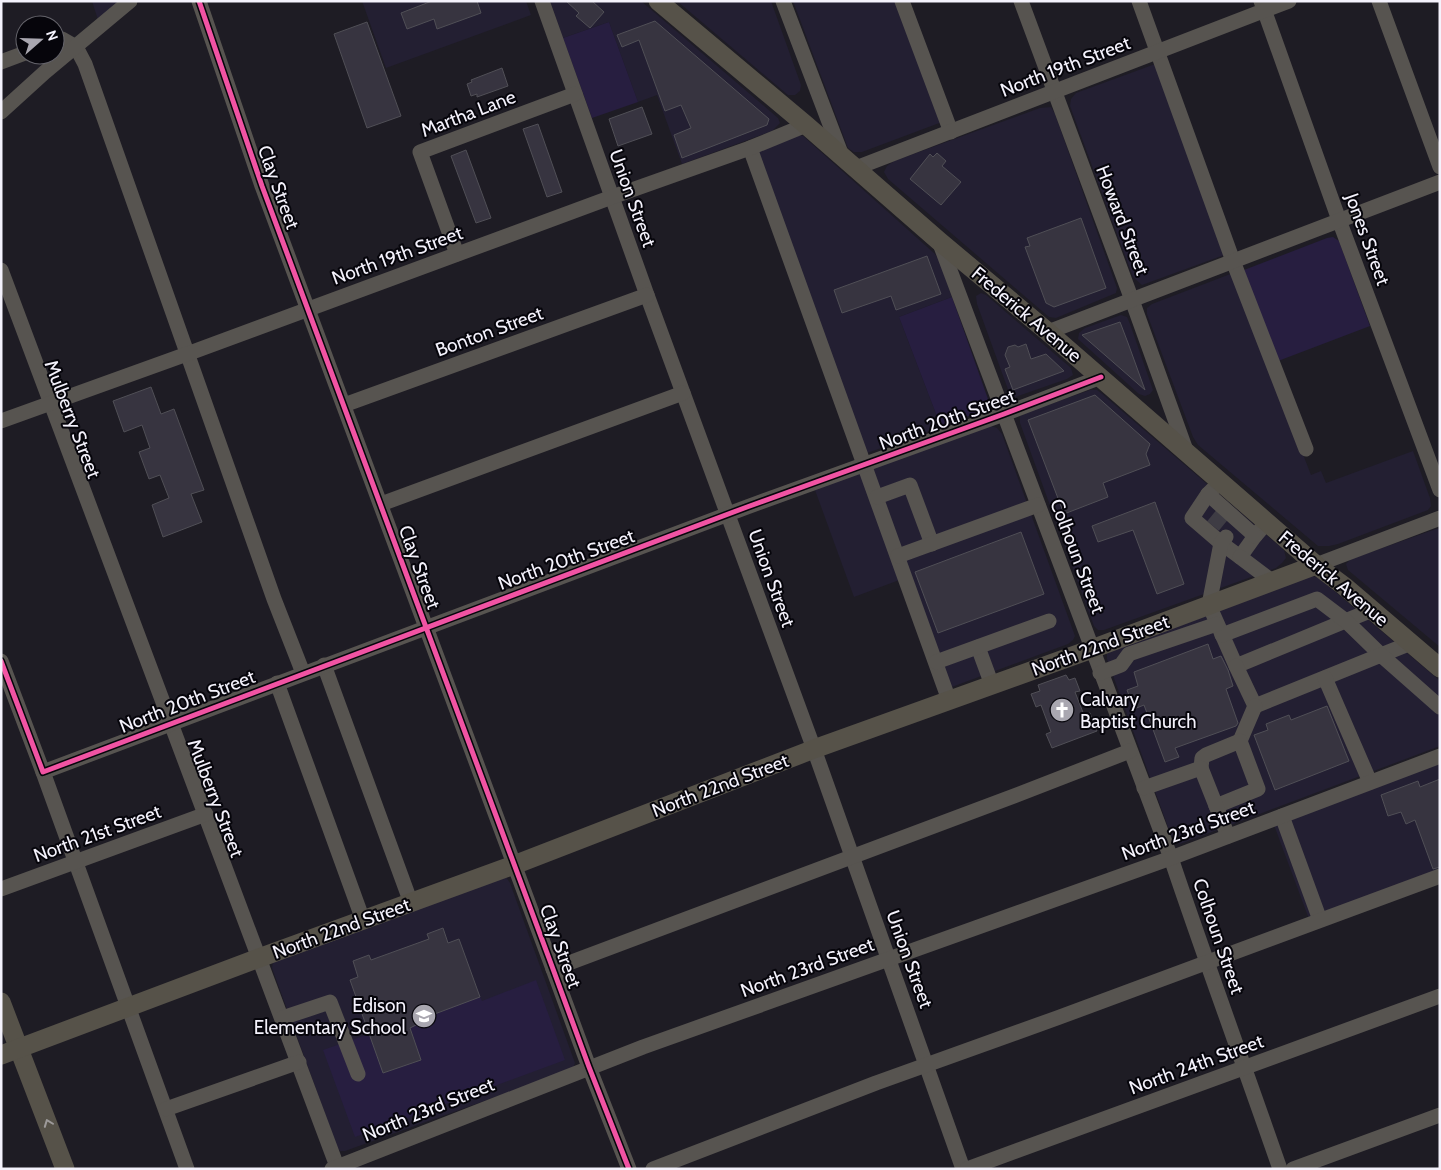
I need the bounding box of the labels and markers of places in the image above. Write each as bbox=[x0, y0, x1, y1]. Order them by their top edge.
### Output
place label: Calvary Baptist Church bbox=[1080, 688, 1197, 733]
church icon: Calvary Baptist Church bbox=[1049, 697, 1075, 723]
place label: Edison Elementary School bbox=[254, 994, 407, 1039]
school or university icon: Edison Elementary School bbox=[411, 1003, 437, 1029]

